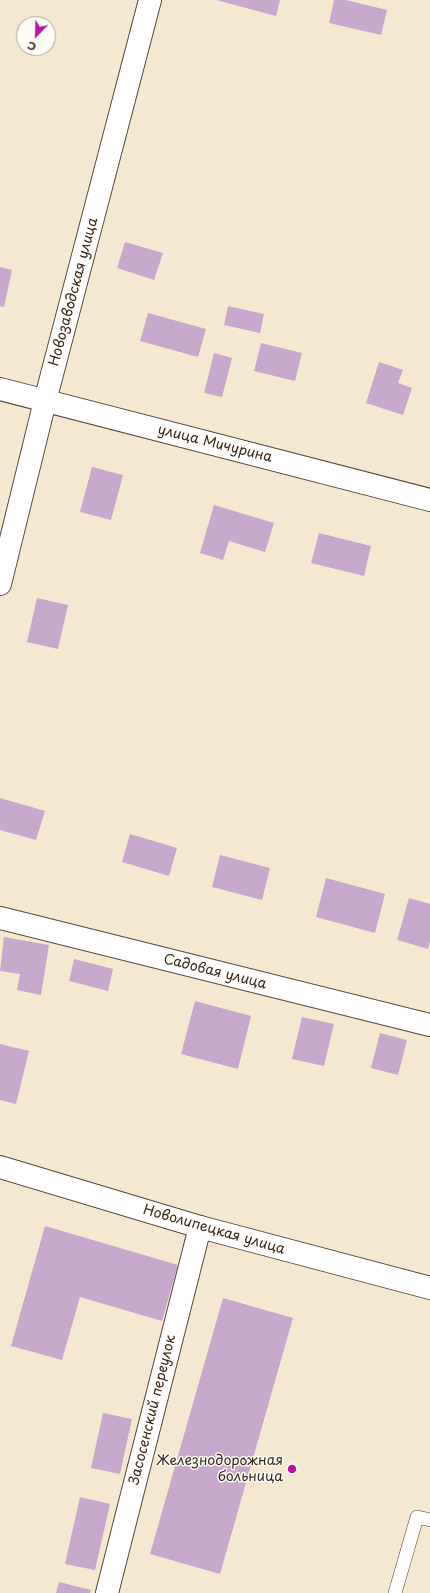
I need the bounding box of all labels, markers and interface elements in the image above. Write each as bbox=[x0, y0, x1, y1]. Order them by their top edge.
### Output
north arrow bbox=[16, 16, 56, 56]
text: С bbox=[24, 37, 39, 56]
street label: Новозаводская улица bbox=[46, 216, 102, 368]
street label: улица Мичурина bbox=[156, 422, 274, 466]
street label: Садовая улица bbox=[162, 951, 268, 993]
street label: Новолипецкая улица bbox=[141, 1202, 287, 1258]
street label: Засосенский переулок bbox=[126, 1333, 180, 1487]
place label: Железнодорожная больница bbox=[156, 1453, 283, 1486]
marker: Железнодорожная больница bbox=[286, 1463, 298, 1475]

